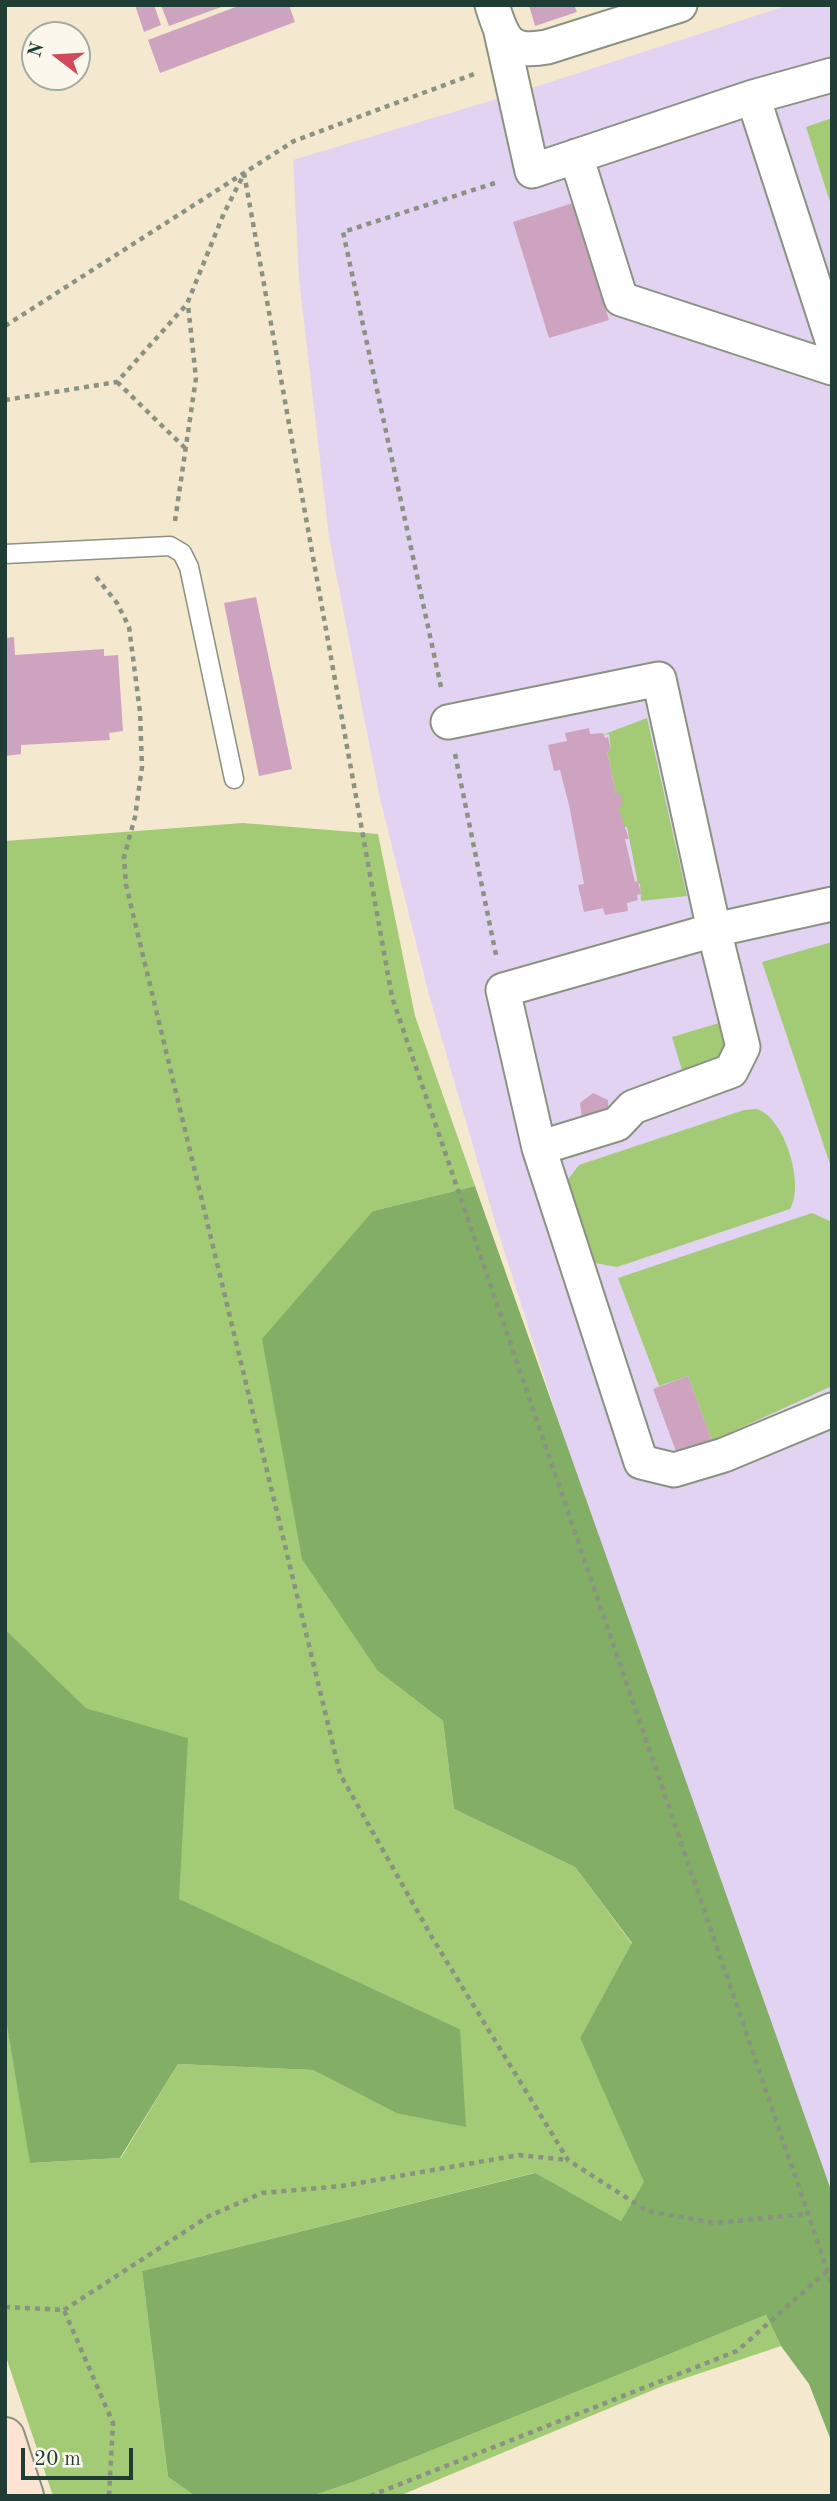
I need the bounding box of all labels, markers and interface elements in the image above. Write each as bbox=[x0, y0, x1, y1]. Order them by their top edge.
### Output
north arrow bbox=[21, 21, 91, 91]
text: N bbox=[26, 41, 49, 60]
scale bar bbox=[24, 2434, 136, 2478]
text: 20 m bbox=[34, 2449, 81, 2470]

